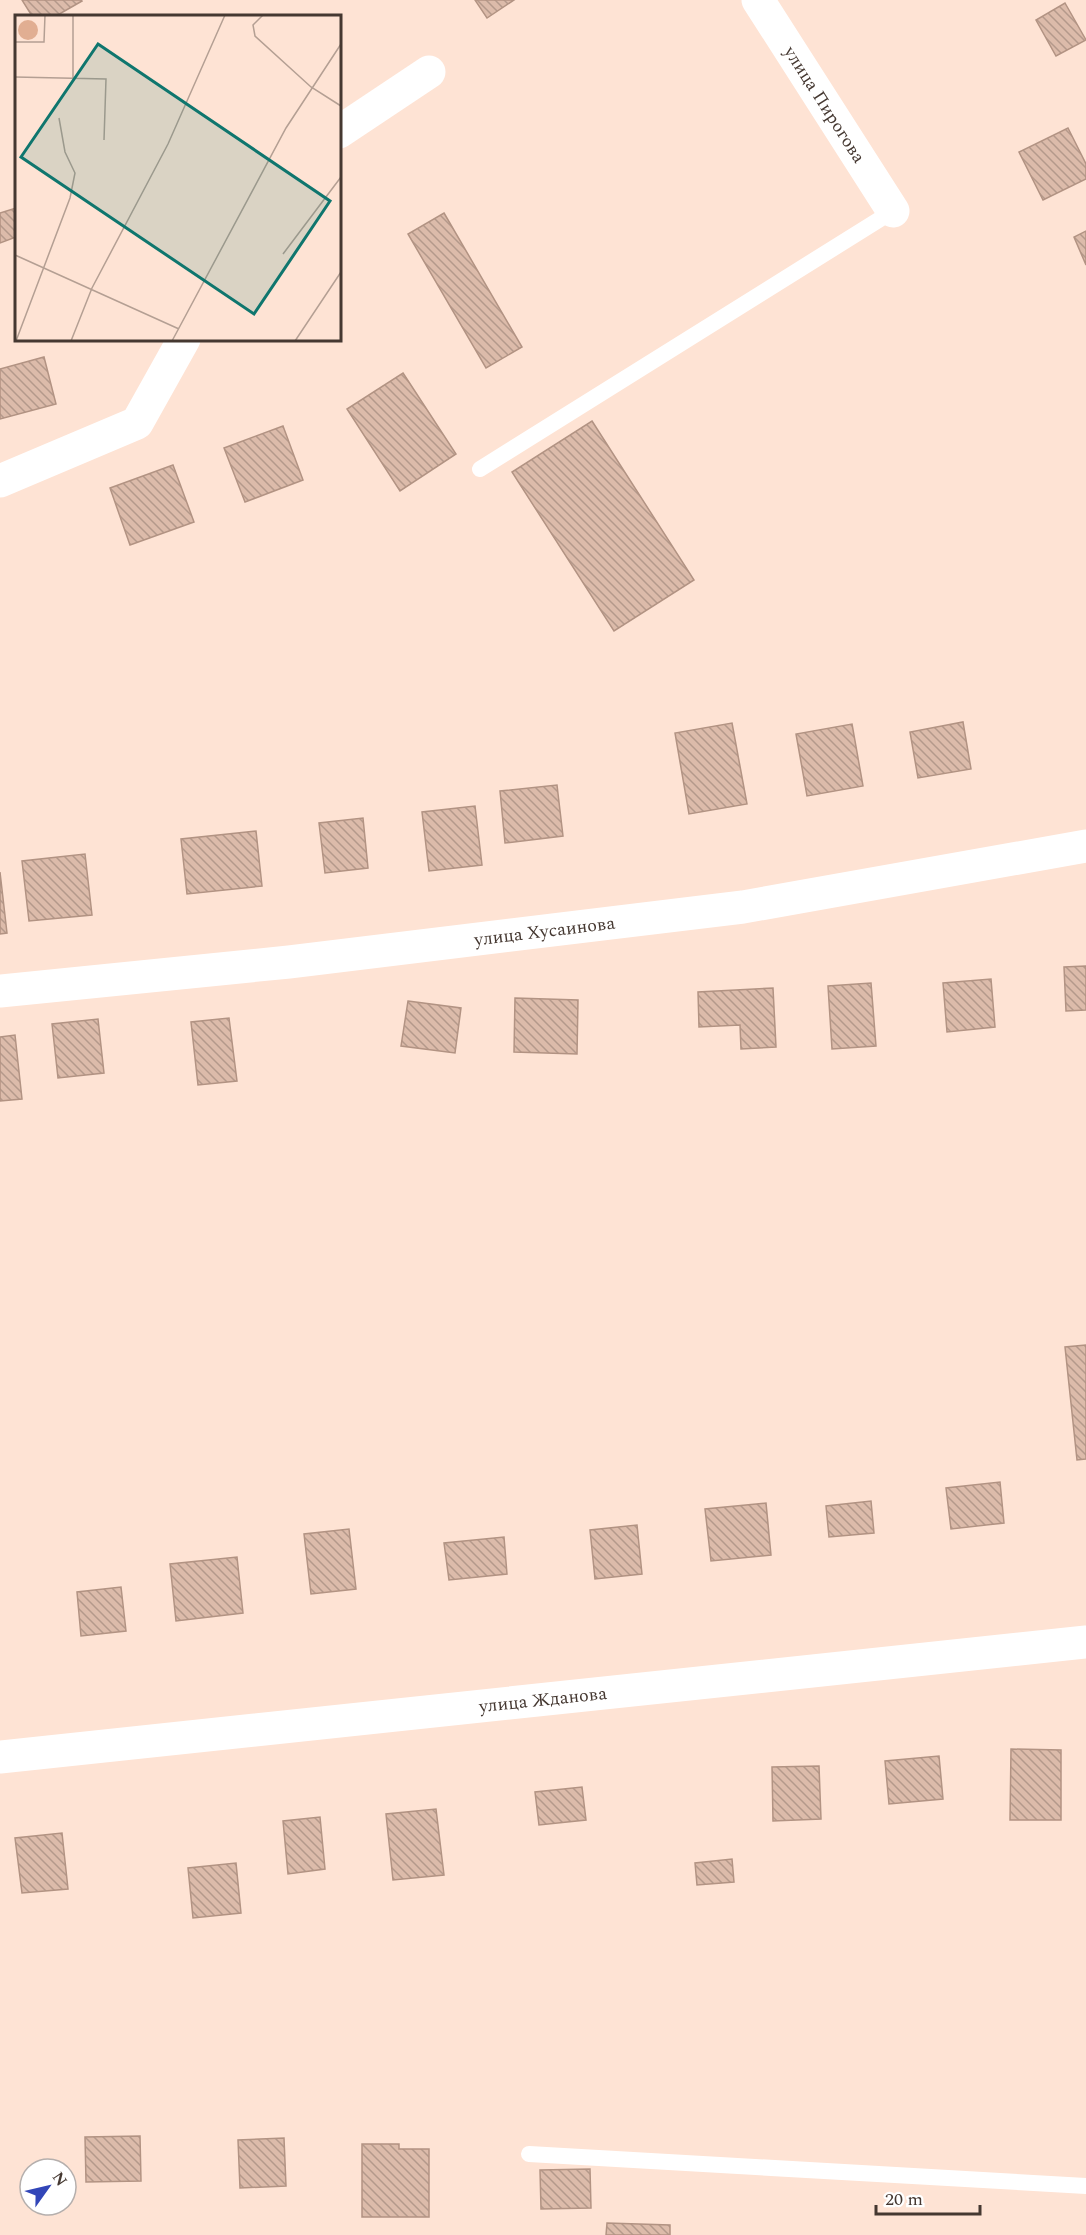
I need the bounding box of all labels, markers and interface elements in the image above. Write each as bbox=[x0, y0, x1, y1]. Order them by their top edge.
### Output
inset map bbox=[15, 15, 340, 340]
street label: улица Пирогова bbox=[776, 40, 872, 169]
street label: улица Хусаинова bbox=[472, 910, 617, 954]
street label: улица Жданова bbox=[477, 1680, 608, 1720]
north arrow bbox=[18, 2157, 78, 2217]
text: N bbox=[46, 2167, 73, 2191]
scale bar bbox=[876, 2178, 980, 2216]
text: 20 m bbox=[885, 2186, 923, 2213]

